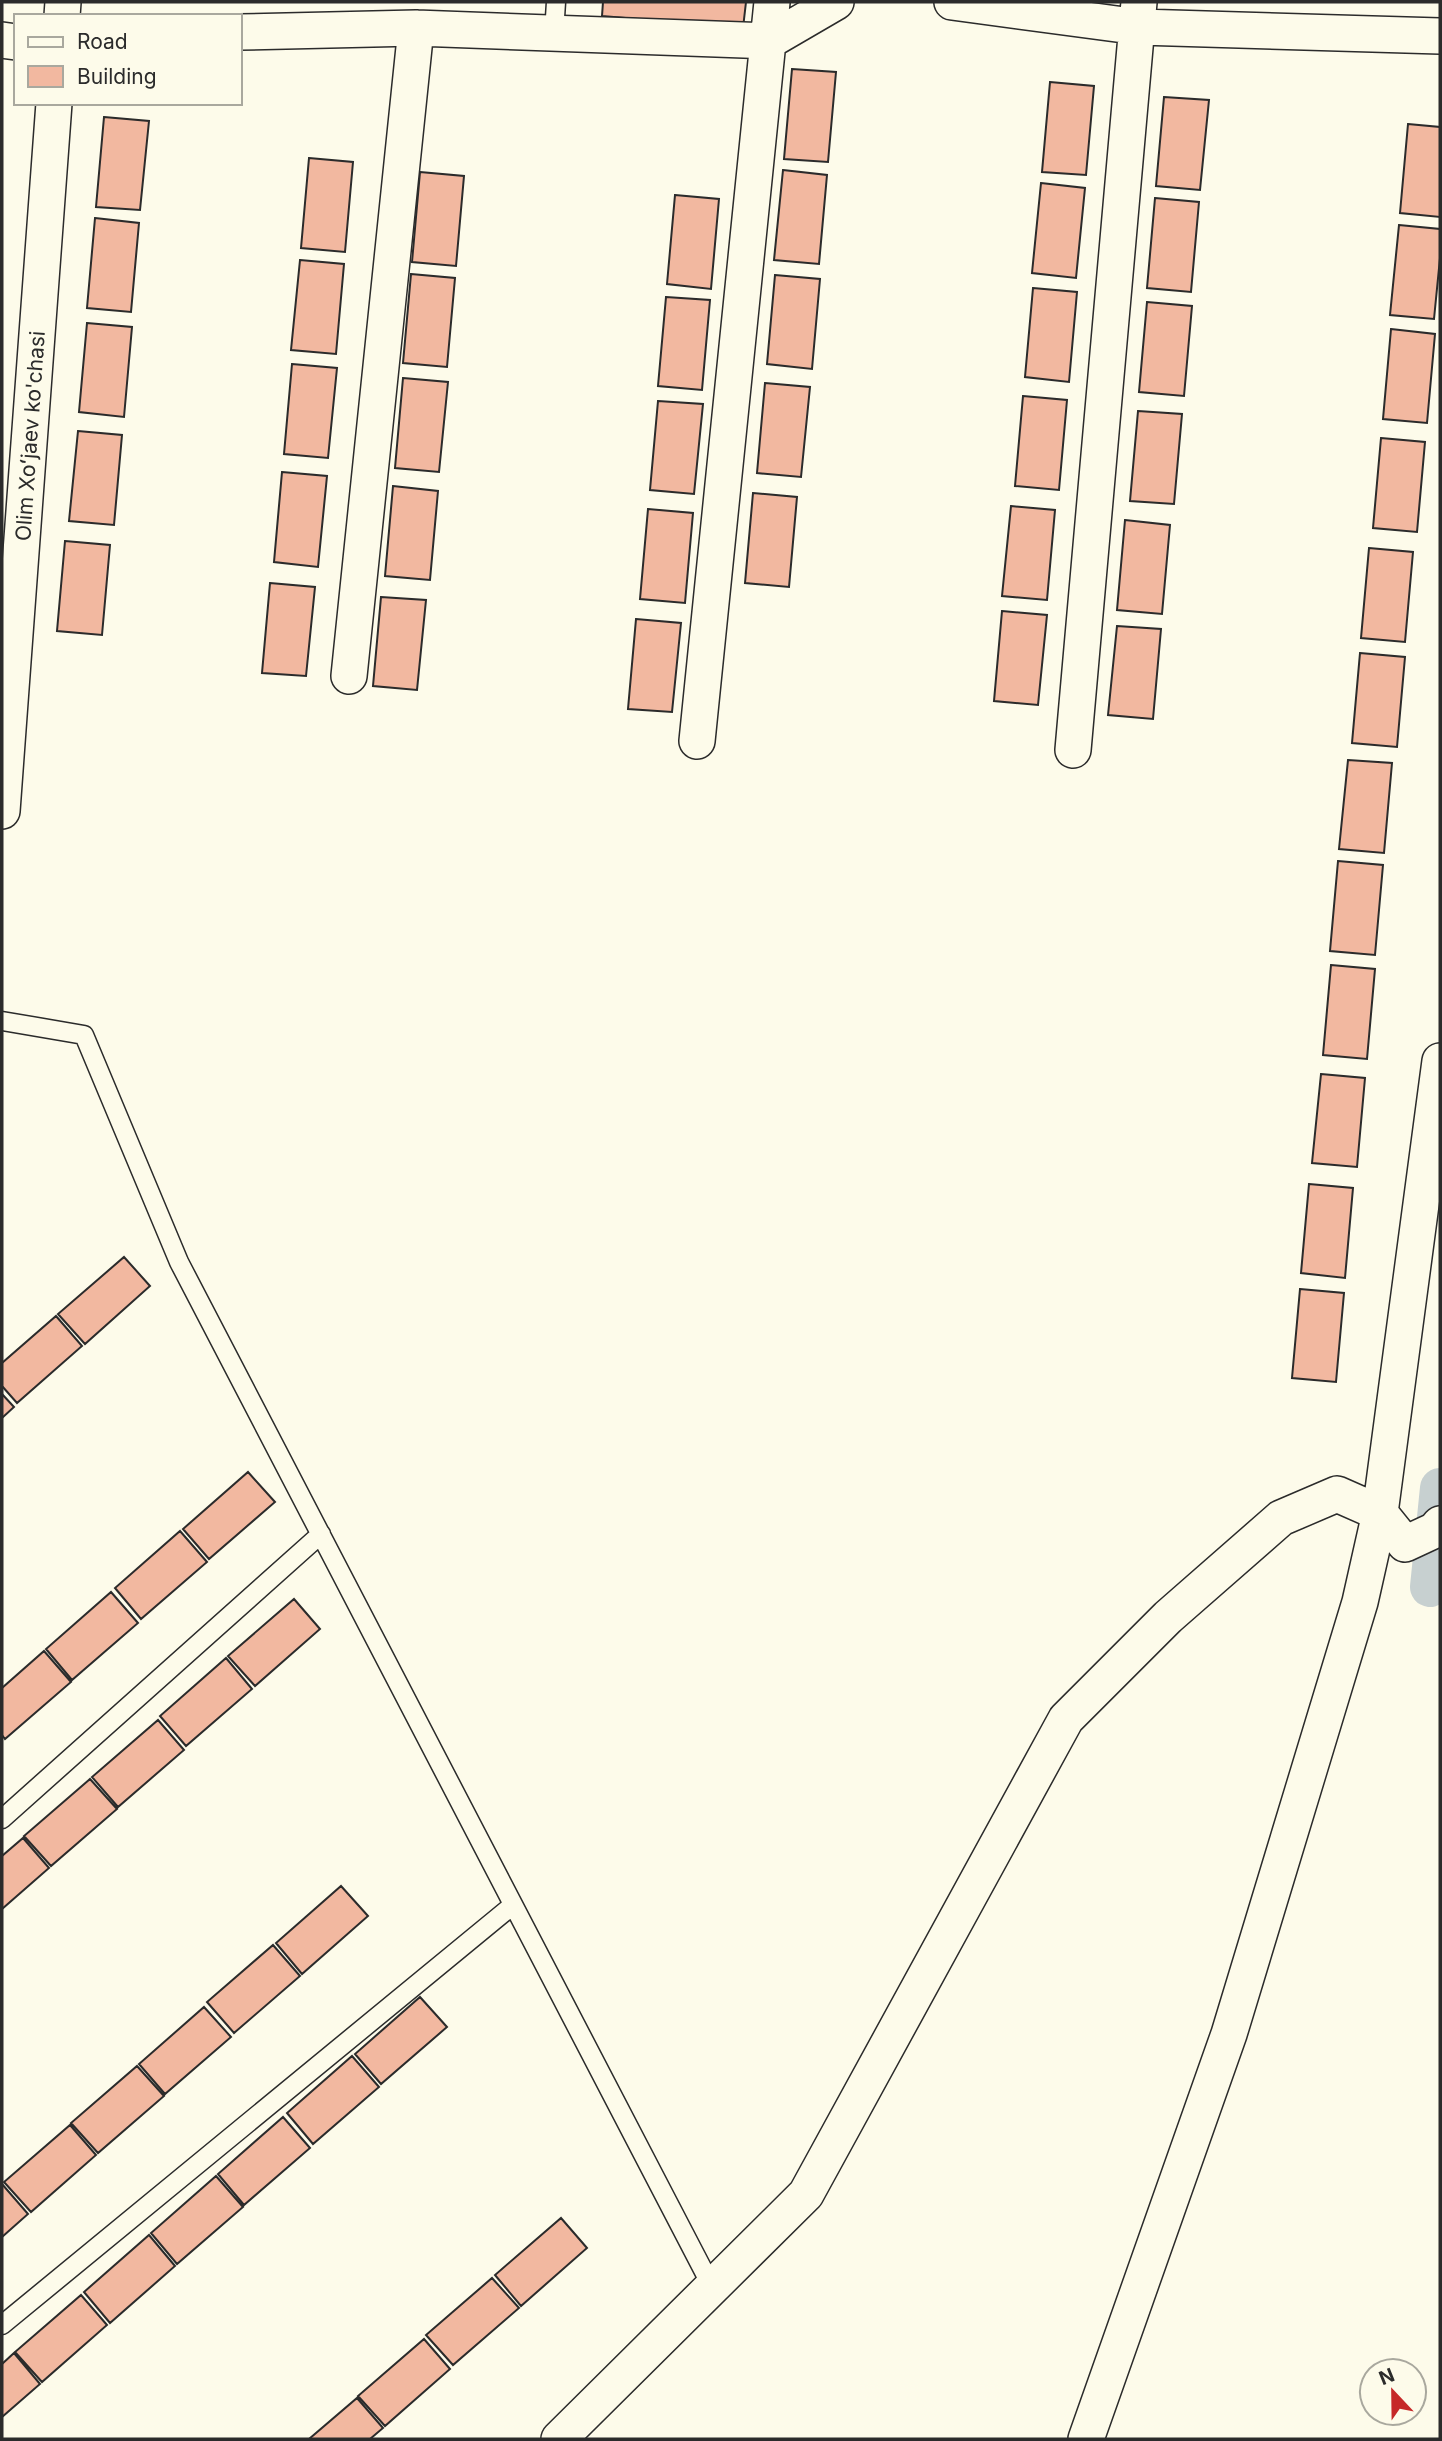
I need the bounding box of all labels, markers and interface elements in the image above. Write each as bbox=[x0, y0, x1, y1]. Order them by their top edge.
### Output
legend bbox=[14, 14, 242, 105]
text: Road bbox=[77, 29, 128, 54]
text: Building bbox=[77, 64, 157, 89]
street label: Olim Xoʻjaev ko'chasi bbox=[10, 330, 50, 542]
north arrow bbox=[1358, 2357, 1428, 2427]
text: N bbox=[1376, 2363, 1398, 2390]

